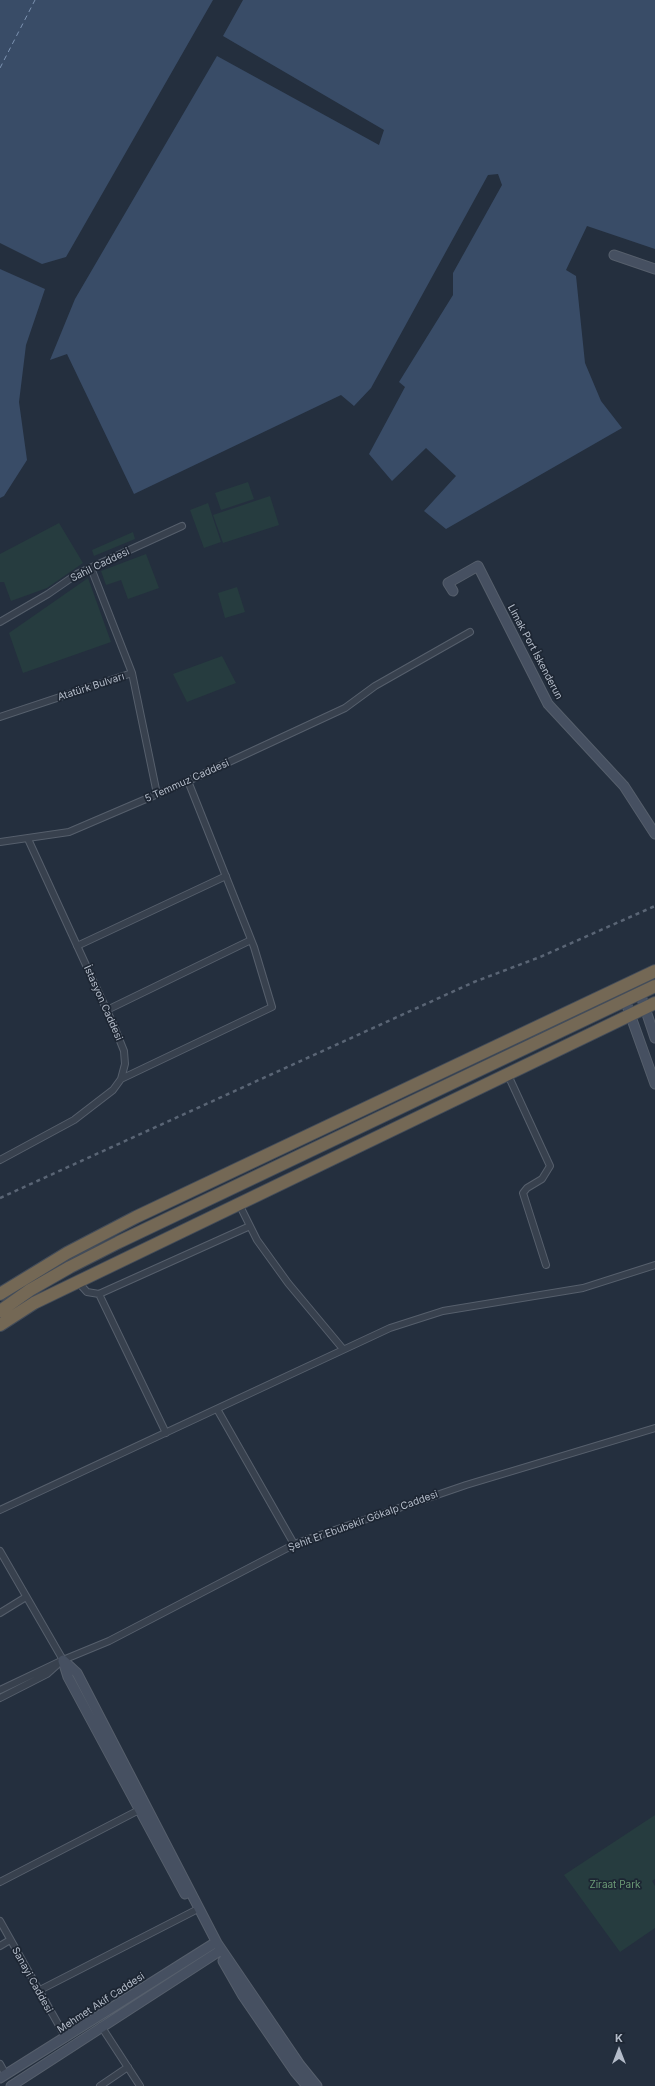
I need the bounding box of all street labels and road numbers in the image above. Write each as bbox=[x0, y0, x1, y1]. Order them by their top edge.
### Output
street label: Sahil Caddesi bbox=[68, 546, 132, 584]
street label: Limak Port İskenderun bbox=[505, 603, 565, 701]
street label: Atatürk Bulvarı bbox=[56, 671, 126, 703]
street label: 5 Temmuz Caddesi bbox=[143, 757, 231, 805]
street label: İstasyon Caddesi bbox=[81, 964, 125, 1042]
street label: Şehit Er Ebubekir Gökalp Caddesi bbox=[287, 1488, 439, 1554]
street label: Sanayi Caddesi bbox=[9, 1945, 55, 2015]
street label: Mehmet Akif Caddesi bbox=[55, 1970, 147, 2036]

